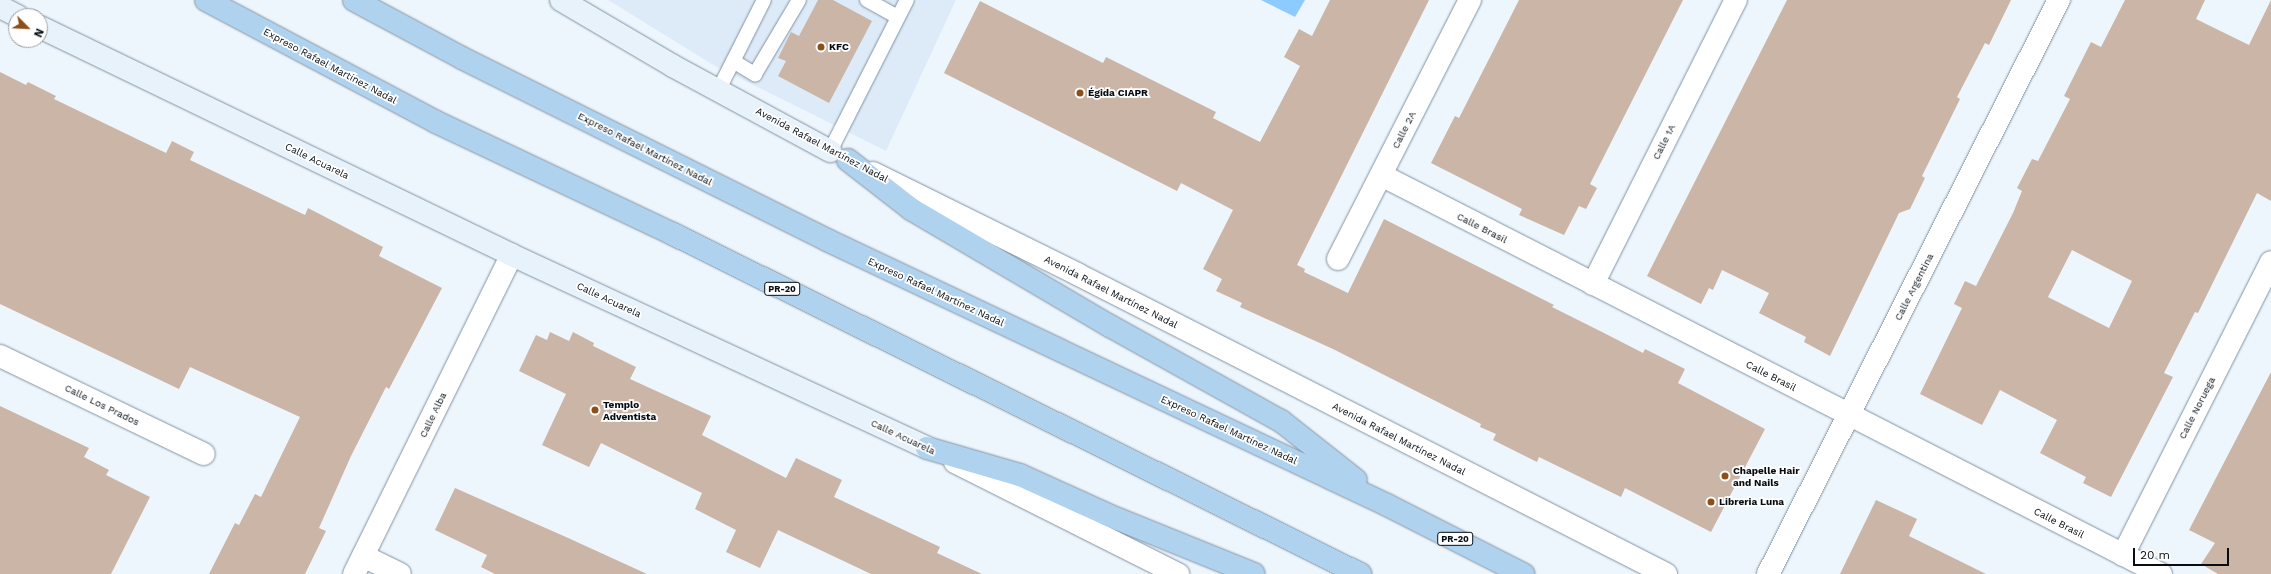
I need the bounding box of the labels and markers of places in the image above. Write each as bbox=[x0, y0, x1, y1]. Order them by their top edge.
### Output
place label: KFC bbox=[829, 41, 849, 53]
marker: KFC bbox=[816, 42, 826, 52]
place label: Égida CIAPR bbox=[1088, 87, 1148, 99]
marker: Égida CIAPR bbox=[1075, 88, 1085, 98]
place label: Templo Adventista bbox=[603, 398, 656, 422]
marker: Templo Adventista bbox=[590, 405, 600, 415]
place label: Chapelle Hair and Nails bbox=[1733, 464, 1799, 488]
marker: Chapelle Hair and Nails bbox=[1720, 471, 1730, 481]
place label: Libreria Luna bbox=[1719, 496, 1784, 508]
marker: Libreria Luna bbox=[1706, 497, 1716, 507]

